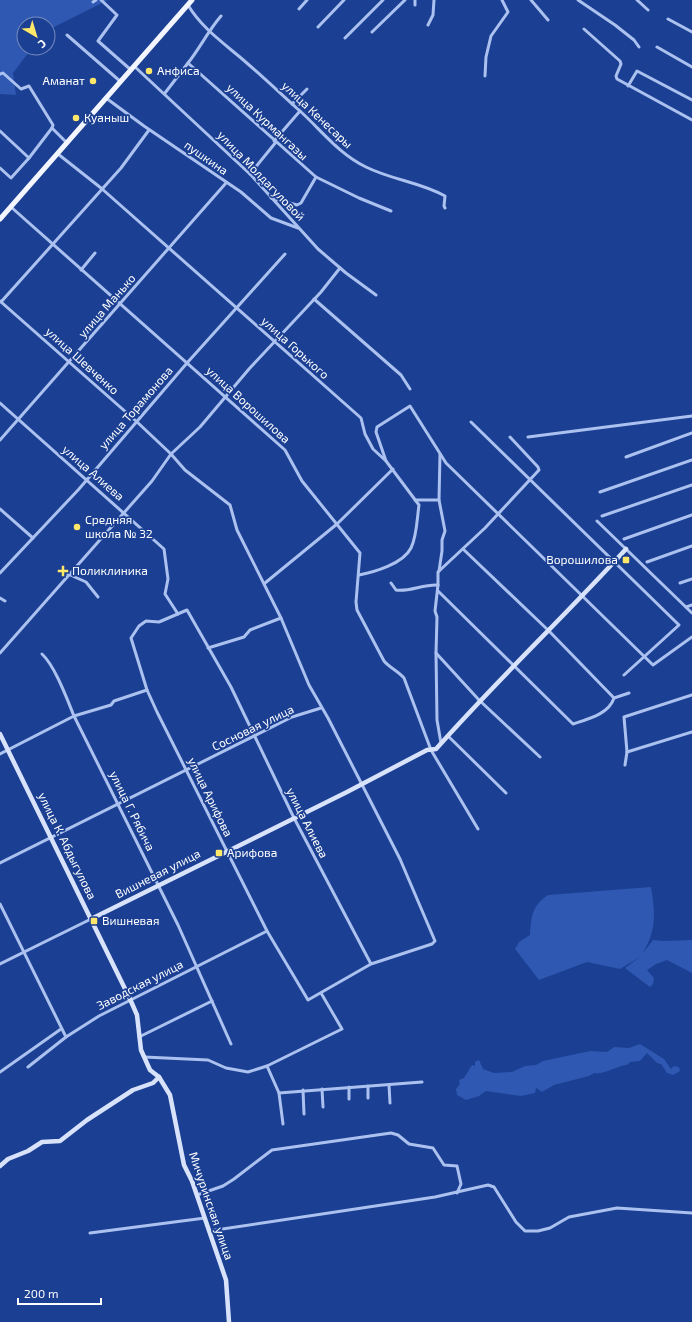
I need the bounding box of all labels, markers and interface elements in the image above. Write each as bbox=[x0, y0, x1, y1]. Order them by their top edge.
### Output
north arrow bbox=[16, 16, 56, 56]
text: С bbox=[35, 37, 49, 52]
place label: Анфиса bbox=[157, 63, 200, 77]
marker: Анфиса bbox=[144, 66, 154, 76]
place label: Аманат bbox=[42, 73, 85, 87]
marker: Аманат bbox=[88, 76, 98, 86]
street label: улица Кенесары bbox=[279, 78, 356, 151]
street label: улица Курмангазы bbox=[223, 80, 311, 163]
place label: Куаныш bbox=[84, 110, 129, 125]
marker: Куаныш bbox=[71, 113, 81, 123]
street label: улица Молдагуловой bbox=[214, 127, 308, 224]
street label: пушкина bbox=[181, 137, 231, 178]
street label: улица Манько bbox=[75, 271, 139, 341]
street label: улица Горького bbox=[258, 313, 332, 382]
street label: улица Шевченко bbox=[43, 324, 122, 398]
street label: улица Торамонова bbox=[95, 363, 176, 452]
street label: улица Ворошилова bbox=[203, 363, 293, 446]
street label: улица Алиева bbox=[59, 442, 127, 504]
place label: Средняя школа № 32 bbox=[85, 512, 153, 540]
marker: Средняя школа № 32 bbox=[72, 522, 82, 532]
place label: Ворошилова bbox=[546, 552, 618, 566]
marker: Ворошилова bbox=[621, 555, 631, 565]
place label: Поликлиника bbox=[72, 563, 148, 577]
marker: Поликлиника bbox=[57, 565, 69, 577]
street label: Сосновая улица bbox=[209, 701, 296, 754]
street label: улица Арифова bbox=[185, 755, 236, 839]
street label: улица Г. Рябича bbox=[107, 768, 158, 853]
street label: улица Алиева bbox=[283, 785, 332, 861]
street label: улица К. Абдыгулова bbox=[35, 790, 100, 902]
place label: Арифова bbox=[227, 845, 277, 859]
street label: Вишневая улица bbox=[113, 846, 203, 901]
marker: Арифова bbox=[214, 848, 224, 858]
place label: Вишневая bbox=[102, 913, 159, 927]
marker: Вишневая bbox=[89, 916, 99, 926]
street label: Заводская улица bbox=[94, 956, 186, 1013]
street label: Мичуринская улица bbox=[186, 1150, 237, 1262]
scale bar bbox=[18, 1280, 101, 1306]
text: 200 m bbox=[24, 1286, 58, 1300]

